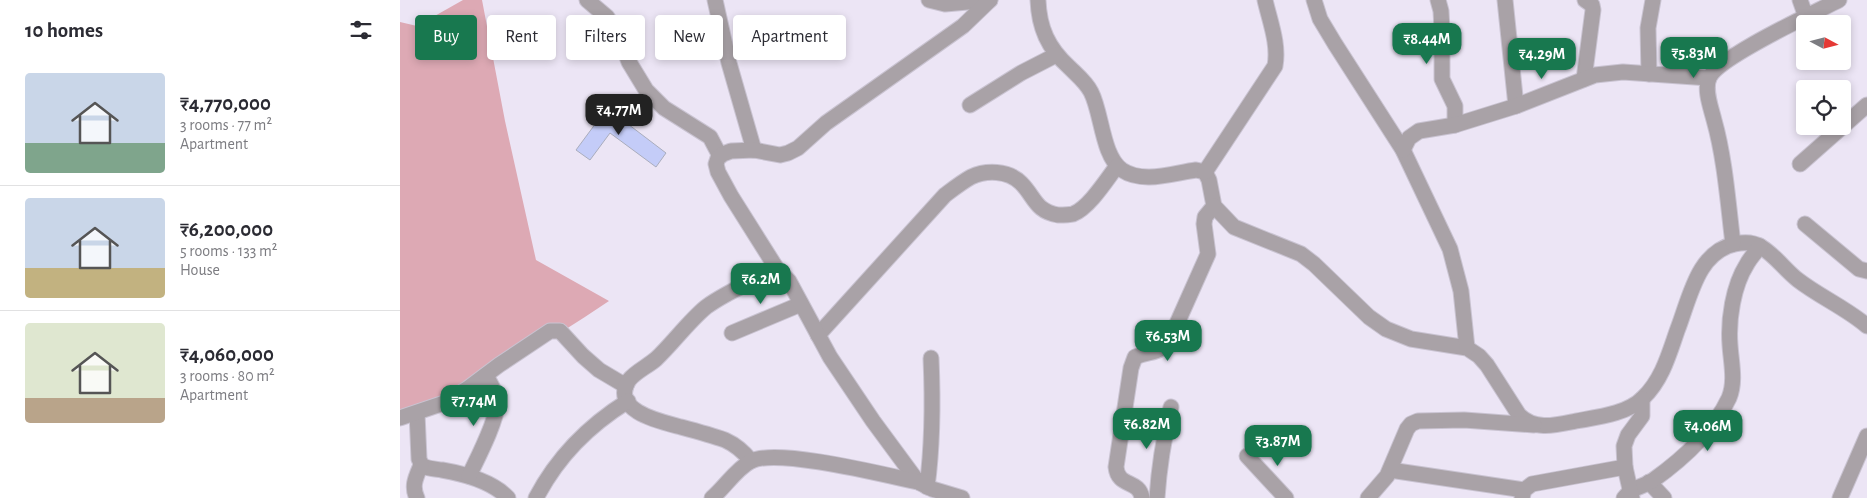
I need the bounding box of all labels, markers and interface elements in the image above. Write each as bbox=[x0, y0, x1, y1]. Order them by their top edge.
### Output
chip: Buy bbox=[415, 15, 477, 60]
chip: Rent bbox=[487, 15, 556, 60]
chip: Filters bbox=[566, 15, 645, 60]
chip: New bbox=[655, 15, 723, 60]
chip: Apartment bbox=[733, 15, 846, 60]
north arrow bbox=[1796, 15, 1851, 70]
map controls bbox=[1796, 15, 1851, 135]
icon: filters bbox=[347, 16, 375, 44]
text: 10 homes bbox=[25, 20, 103, 41]
pin: ₹8.44M bbox=[1386, 22, 1468, 65]
text: ₹8.44M bbox=[1403, 31, 1451, 47]
pin: ₹5.83M bbox=[1653, 36, 1735, 79]
pin: ₹4.29M bbox=[1501, 38, 1583, 80]
text: ₹5.83M bbox=[1672, 45, 1716, 61]
text: ₹4.29M bbox=[1519, 46, 1565, 62]
button: locate bbox=[1796, 80, 1851, 135]
icon: home bbox=[65, 93, 125, 153]
text: ₹4,770,000 bbox=[180, 93, 271, 114]
pin: ₹4.77M bbox=[578, 94, 660, 136]
text: ₹4.77M bbox=[597, 102, 642, 118]
text: 3 rooms · 77 m² bbox=[180, 117, 272, 133]
text: Apartment bbox=[180, 136, 248, 152]
icon: home bbox=[65, 218, 125, 278]
text: ₹6,200,000 bbox=[180, 219, 273, 240]
text: 5 rooms · 133 m² bbox=[180, 243, 277, 259]
text: House bbox=[180, 262, 220, 278]
pin: ₹6.2M bbox=[726, 262, 796, 305]
text: ₹6.2M bbox=[742, 271, 780, 287]
pin: ₹6.53M bbox=[1127, 320, 1209, 362]
text: ₹6.53M bbox=[1146, 328, 1190, 344]
icon: home bbox=[65, 343, 125, 403]
text: ₹4,060,000 bbox=[180, 344, 274, 365]
text: 3 rooms · 80 m² bbox=[180, 368, 275, 384]
pin: ₹7.74M bbox=[433, 384, 515, 427]
text: Apartment bbox=[180, 387, 248, 403]
text: ₹7.74M bbox=[452, 393, 497, 409]
pin: ₹6.82M bbox=[1106, 408, 1188, 450]
pin: ₹4.06M bbox=[1667, 410, 1749, 452]
text: ₹6.82M bbox=[1124, 416, 1170, 432]
text: ₹4.06M bbox=[1684, 418, 1732, 434]
pin: ₹3.87M bbox=[1237, 424, 1319, 467]
text: ₹3.87M bbox=[1256, 433, 1300, 449]

